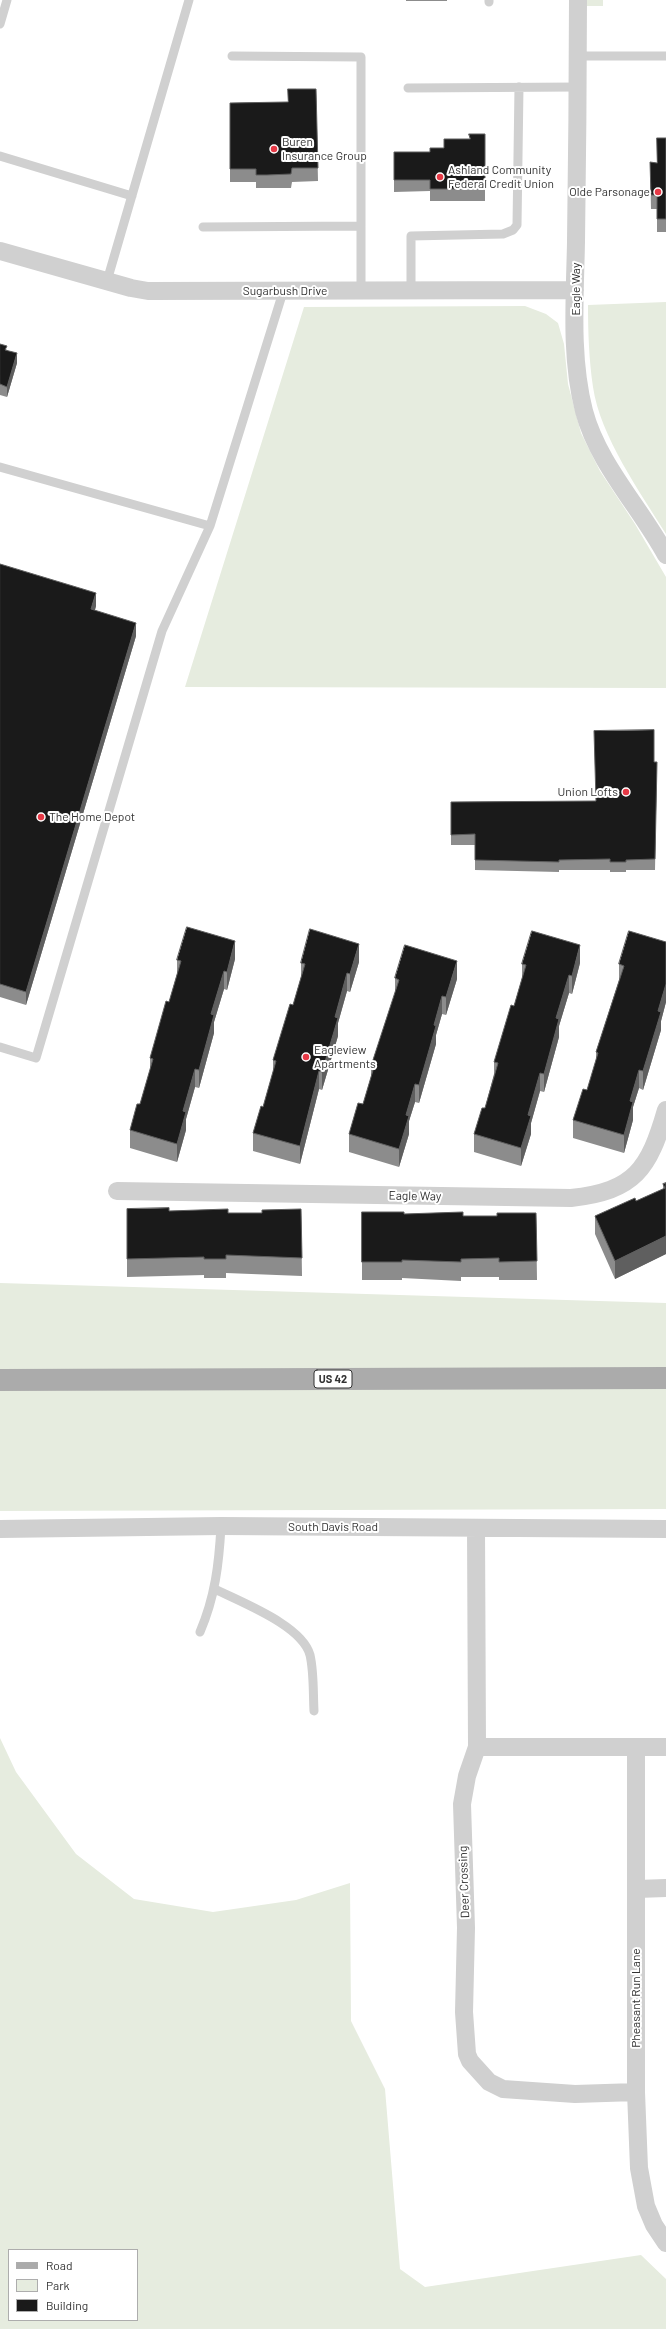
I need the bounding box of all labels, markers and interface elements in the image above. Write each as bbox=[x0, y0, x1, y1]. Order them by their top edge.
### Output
place label: Buren Insurance Group bbox=[282, 135, 367, 163]
marker: Buren Insurance Group bbox=[269, 144, 279, 154]
place label: Ashland Community Federal Credit Union bbox=[448, 163, 554, 191]
marker: Ashland Community Federal Credit Union bbox=[435, 172, 445, 182]
place label: Olde Parsonage bbox=[569, 185, 650, 199]
marker: Olde Parsonage bbox=[653, 187, 663, 197]
street label: Eagle Way bbox=[569, 263, 583, 315]
street label: Sugarbush Drive bbox=[243, 284, 327, 298]
place label: Union Lofts bbox=[558, 785, 618, 799]
marker: Union Lofts bbox=[621, 787, 631, 797]
place label: The Home Depot bbox=[49, 810, 135, 824]
marker: The Home Depot bbox=[36, 812, 46, 822]
place label: Eagleview Apartments bbox=[314, 1043, 376, 1071]
marker: Eagleview Apartments bbox=[301, 1052, 311, 1062]
street label: Eagle Way bbox=[388, 1188, 442, 1204]
road number: US 42 bbox=[314, 1370, 352, 1388]
street label: South Davis Road bbox=[288, 1520, 378, 1534]
street label: Deer Crossing bbox=[456, 1846, 472, 1918]
street label: Pheasant Run Lane bbox=[629, 1948, 643, 2048]
legend bbox=[8, 2249, 138, 2321]
text: Road bbox=[46, 2258, 73, 2272]
text: Park bbox=[46, 2278, 70, 2292]
text: Building bbox=[46, 2298, 88, 2312]

